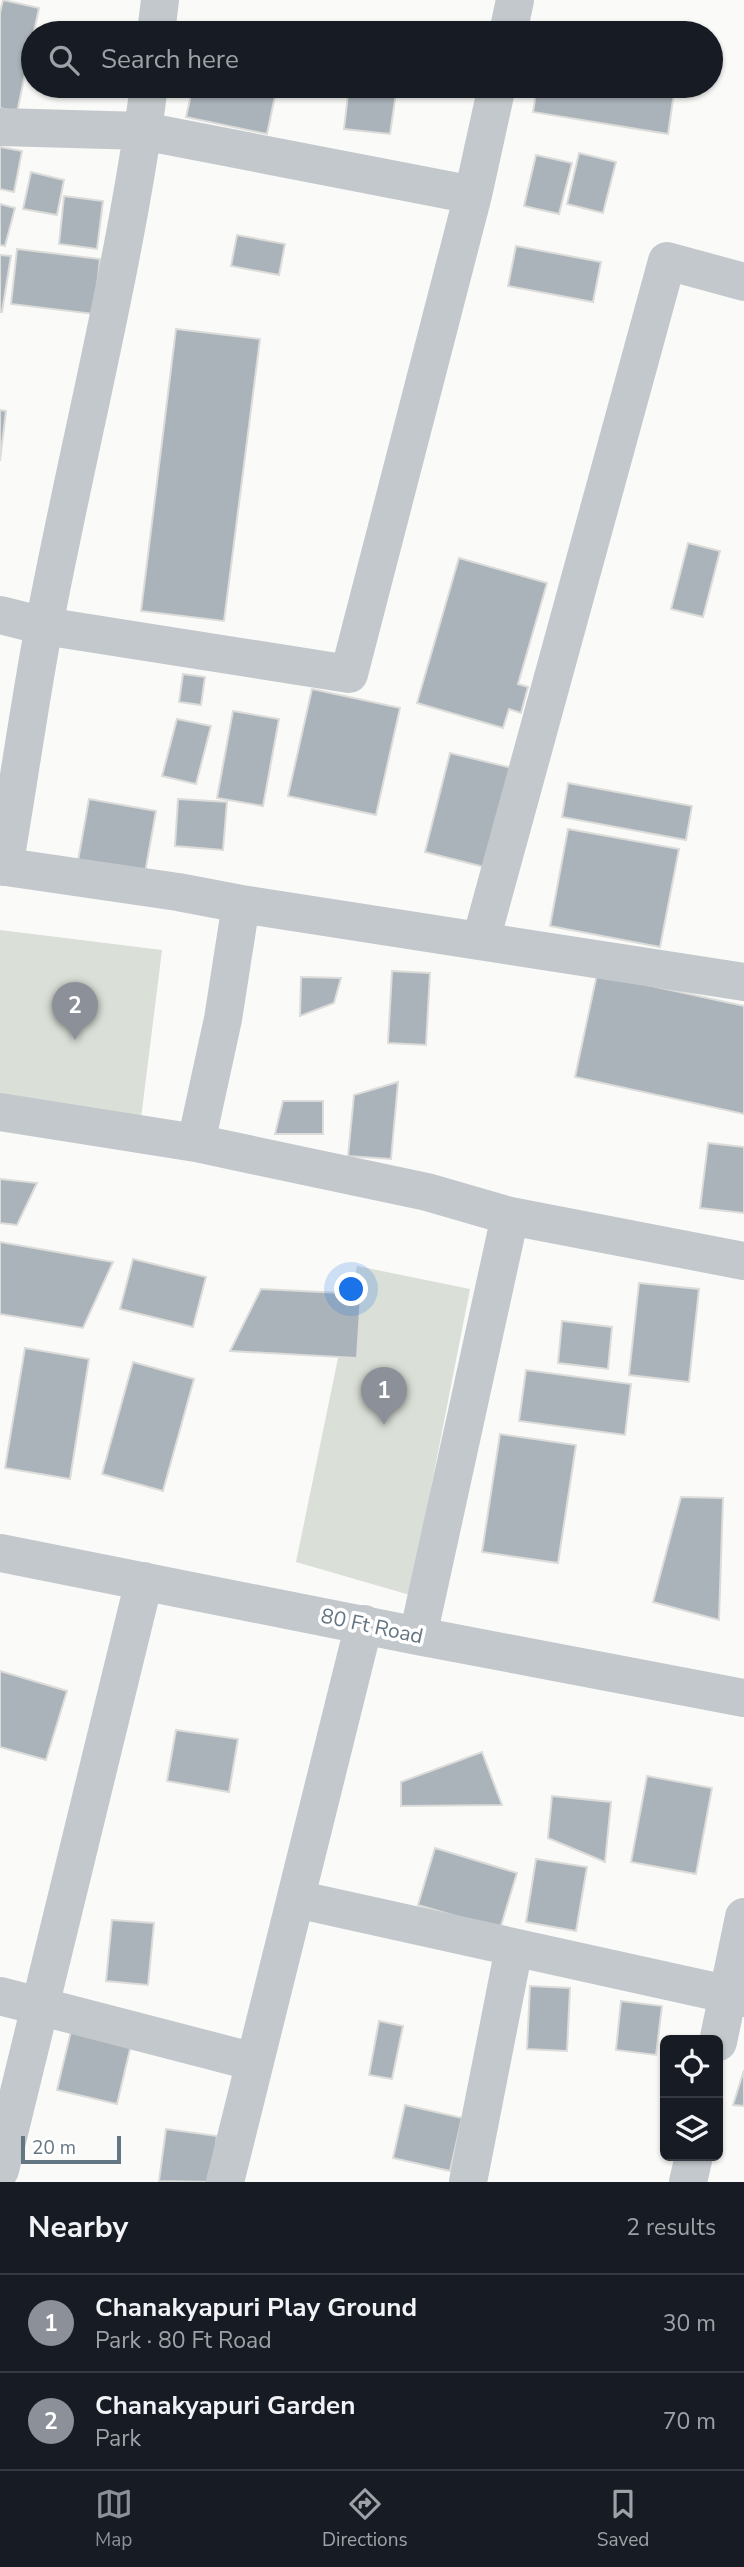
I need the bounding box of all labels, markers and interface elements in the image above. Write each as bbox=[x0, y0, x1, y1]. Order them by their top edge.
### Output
search box bbox=[21, 21, 723, 98]
icon: search bbox=[45, 41, 83, 79]
text: Search here bbox=[101, 42, 239, 77]
pin: 2 bbox=[52, 982, 98, 1040]
your location bbox=[334, 1272, 368, 1306]
pin: 1 bbox=[361, 1367, 407, 1425]
street label: 80 Ft Road bbox=[318, 1602, 426, 1650]
map controls bbox=[660, 2035, 723, 2161]
button: locate bbox=[660, 2035, 723, 2098]
button: layers bbox=[660, 2098, 723, 2161]
scale bar bbox=[21, 2133, 121, 2165]
text: 20 m bbox=[32, 2135, 76, 2161]
text: Nearby bbox=[28, 2207, 128, 2248]
text: 2 results bbox=[626, 2212, 716, 2243]
text: Chanakyapuri Play Ground bbox=[95, 2290, 417, 2325]
text: 1 bbox=[44, 2308, 58, 2339]
text: 30 m bbox=[663, 2308, 716, 2339]
text: Park · 80 Ft Road bbox=[95, 2325, 272, 2356]
text: Chanakyapuri Garden bbox=[95, 2388, 355, 2423]
text: 2 bbox=[44, 2406, 58, 2437]
text: 70 m bbox=[663, 2406, 716, 2437]
text: Park bbox=[95, 2423, 141, 2454]
tab: Map bbox=[95, 2485, 133, 2553]
tab: Directions bbox=[322, 2485, 408, 2553]
tab: Saved bbox=[597, 2485, 649, 2553]

